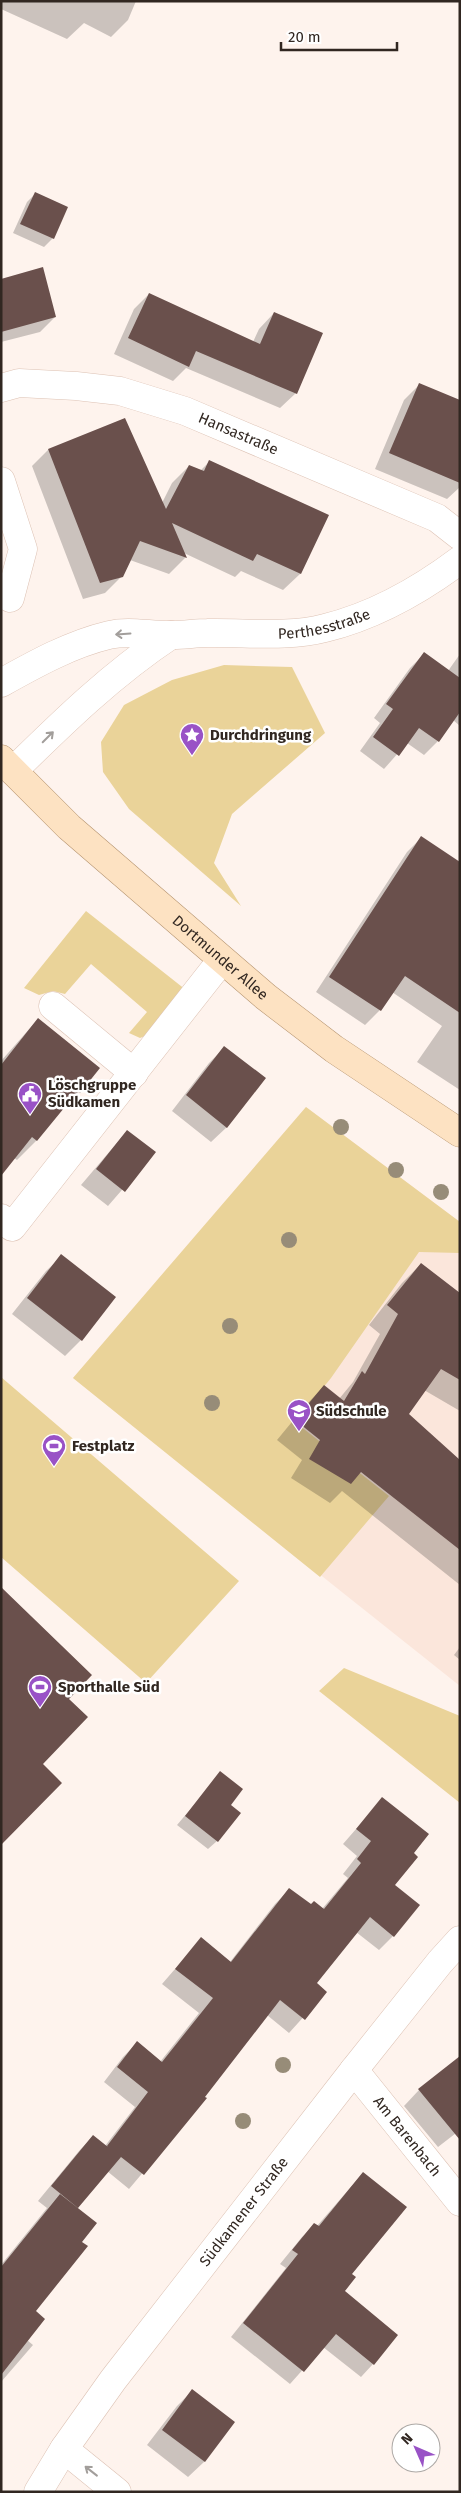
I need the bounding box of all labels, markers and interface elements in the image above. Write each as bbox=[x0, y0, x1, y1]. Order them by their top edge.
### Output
scale bar bbox=[281, 20, 397, 52]
text: 20 m bbox=[288, 28, 321, 46]
street label: Hansastraße bbox=[196, 409, 281, 459]
street label: Perthesstraße bbox=[278, 605, 373, 643]
one-way arrow bbox=[115, 629, 131, 639]
place icon: Durchdringung bbox=[179, 722, 205, 756]
place label: Durchdringung bbox=[210, 726, 312, 744]
one-way arrow bbox=[42, 731, 54, 743]
street label: Dortmunder Allee bbox=[169, 911, 272, 1004]
place label: Löschgruppe Südkamen bbox=[48, 1076, 136, 1111]
public building icon: Löschgruppe Südkamen bbox=[17, 1081, 43, 1115]
school or university icon: Südschule bbox=[286, 1398, 312, 1432]
place label: Südschule bbox=[316, 1402, 387, 1420]
sports icon: Festplatz bbox=[41, 1433, 67, 1467]
place label: Festplatz bbox=[72, 1437, 134, 1455]
sports icon: Sporthalle Süd bbox=[27, 1674, 53, 1708]
place label: Sporthalle Süd bbox=[58, 1678, 160, 1696]
street label: Am Barenbach bbox=[370, 2092, 445, 2180]
street label: Südkamener Straße bbox=[196, 2154, 292, 2270]
north arrow bbox=[391, 2423, 441, 2473]
text: N bbox=[398, 2430, 416, 2448]
one-way arrow bbox=[84, 2465, 97, 2476]

